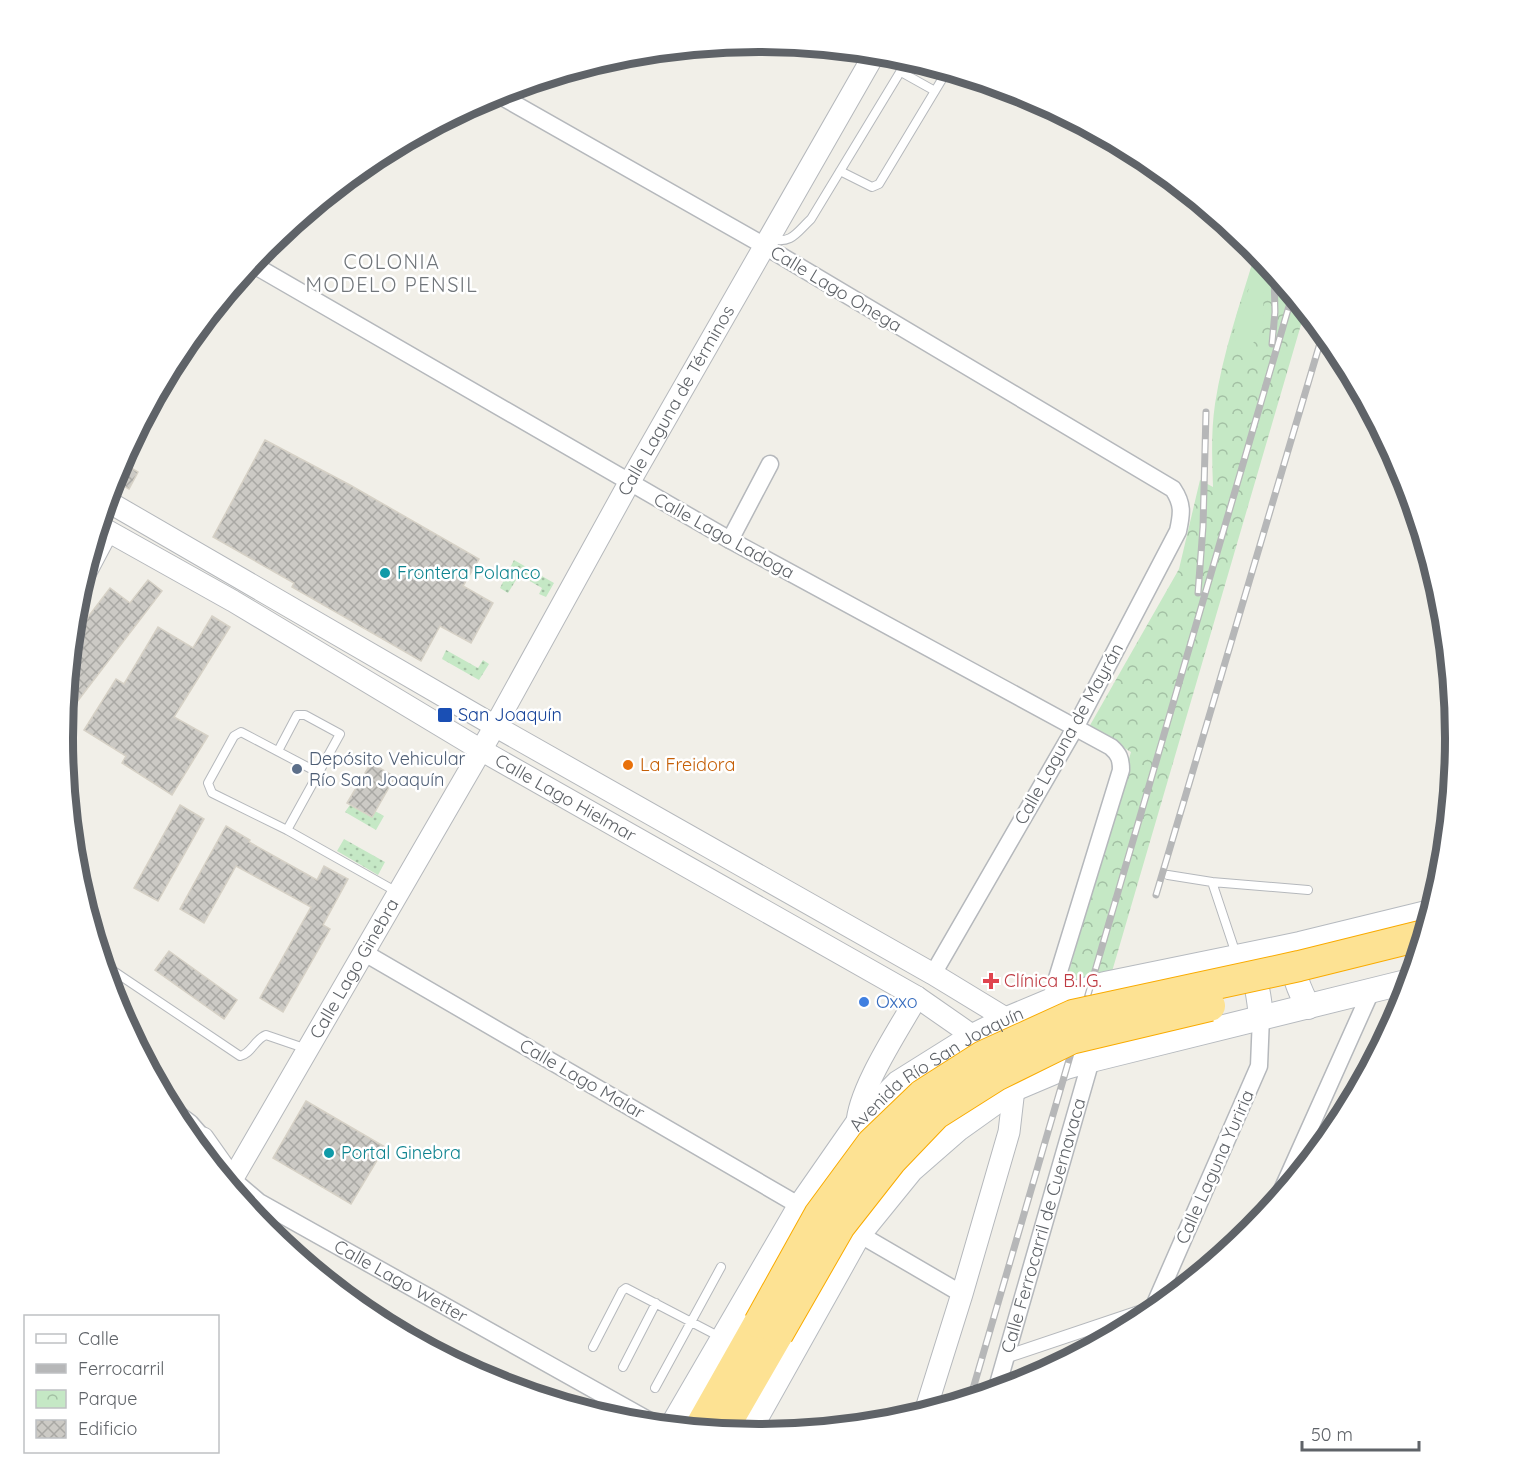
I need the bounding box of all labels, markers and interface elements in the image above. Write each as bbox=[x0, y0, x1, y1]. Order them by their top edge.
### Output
street label: Calle Lago Onega bbox=[766, 240, 906, 337]
district label: COLONIA MODELO PENSIL bbox=[305, 249, 479, 297]
street label: Calle Laguna de Términos bbox=[612, 301, 739, 500]
street label: Calle Lago Ladoga bbox=[650, 487, 799, 584]
place label: Frontera Polanco bbox=[397, 561, 541, 584]
marker: Frontera Polanco bbox=[378, 566, 392, 580]
street label: Calle Laguna de Mayrán bbox=[1009, 639, 1128, 829]
place label: San Joaquín bbox=[458, 703, 562, 726]
marker: San Joaquín bbox=[436, 706, 454, 724]
place label: Depósito Vehicular Río San Joaquín bbox=[309, 747, 466, 791]
street label: Calle Lago Hielmar bbox=[491, 748, 640, 847]
place label: La Freidora bbox=[640, 753, 735, 776]
marker: La Freidora bbox=[621, 758, 635, 772]
marker: Depósito Vehicular Río San Joaquín bbox=[290, 762, 304, 776]
street label: Calle Lago Ginebra bbox=[304, 894, 404, 1043]
place label: Clínica B.I.G. bbox=[1004, 969, 1102, 992]
marker: Clínica B.I.G. bbox=[982, 972, 1000, 990]
place label: Oxxo bbox=[876, 990, 918, 1013]
marker: Oxxo bbox=[857, 995, 871, 1009]
street label: Avenida Río San Joaquín bbox=[844, 1001, 1027, 1135]
street label: Calle Lago Malar bbox=[516, 1033, 649, 1124]
street label: Calle Laguna Yuriria bbox=[1170, 1086, 1259, 1247]
street label: Calle Ferrocarril de Cuernavaca bbox=[995, 1095, 1090, 1356]
place label: Portal Ginebra bbox=[341, 1141, 461, 1164]
marker: Portal Ginebra bbox=[322, 1146, 336, 1160]
street label: Calle Lago Wetter bbox=[330, 1234, 472, 1328]
legend bbox=[24, 1315, 219, 1453]
text: Calle bbox=[78, 1327, 119, 1350]
text: Ferrocarril bbox=[78, 1357, 165, 1380]
text: Parque bbox=[78, 1387, 137, 1410]
scale bar bbox=[1302, 1414, 1419, 1452]
text: Edificio bbox=[78, 1417, 137, 1440]
text: 50 m bbox=[1311, 1423, 1353, 1446]

